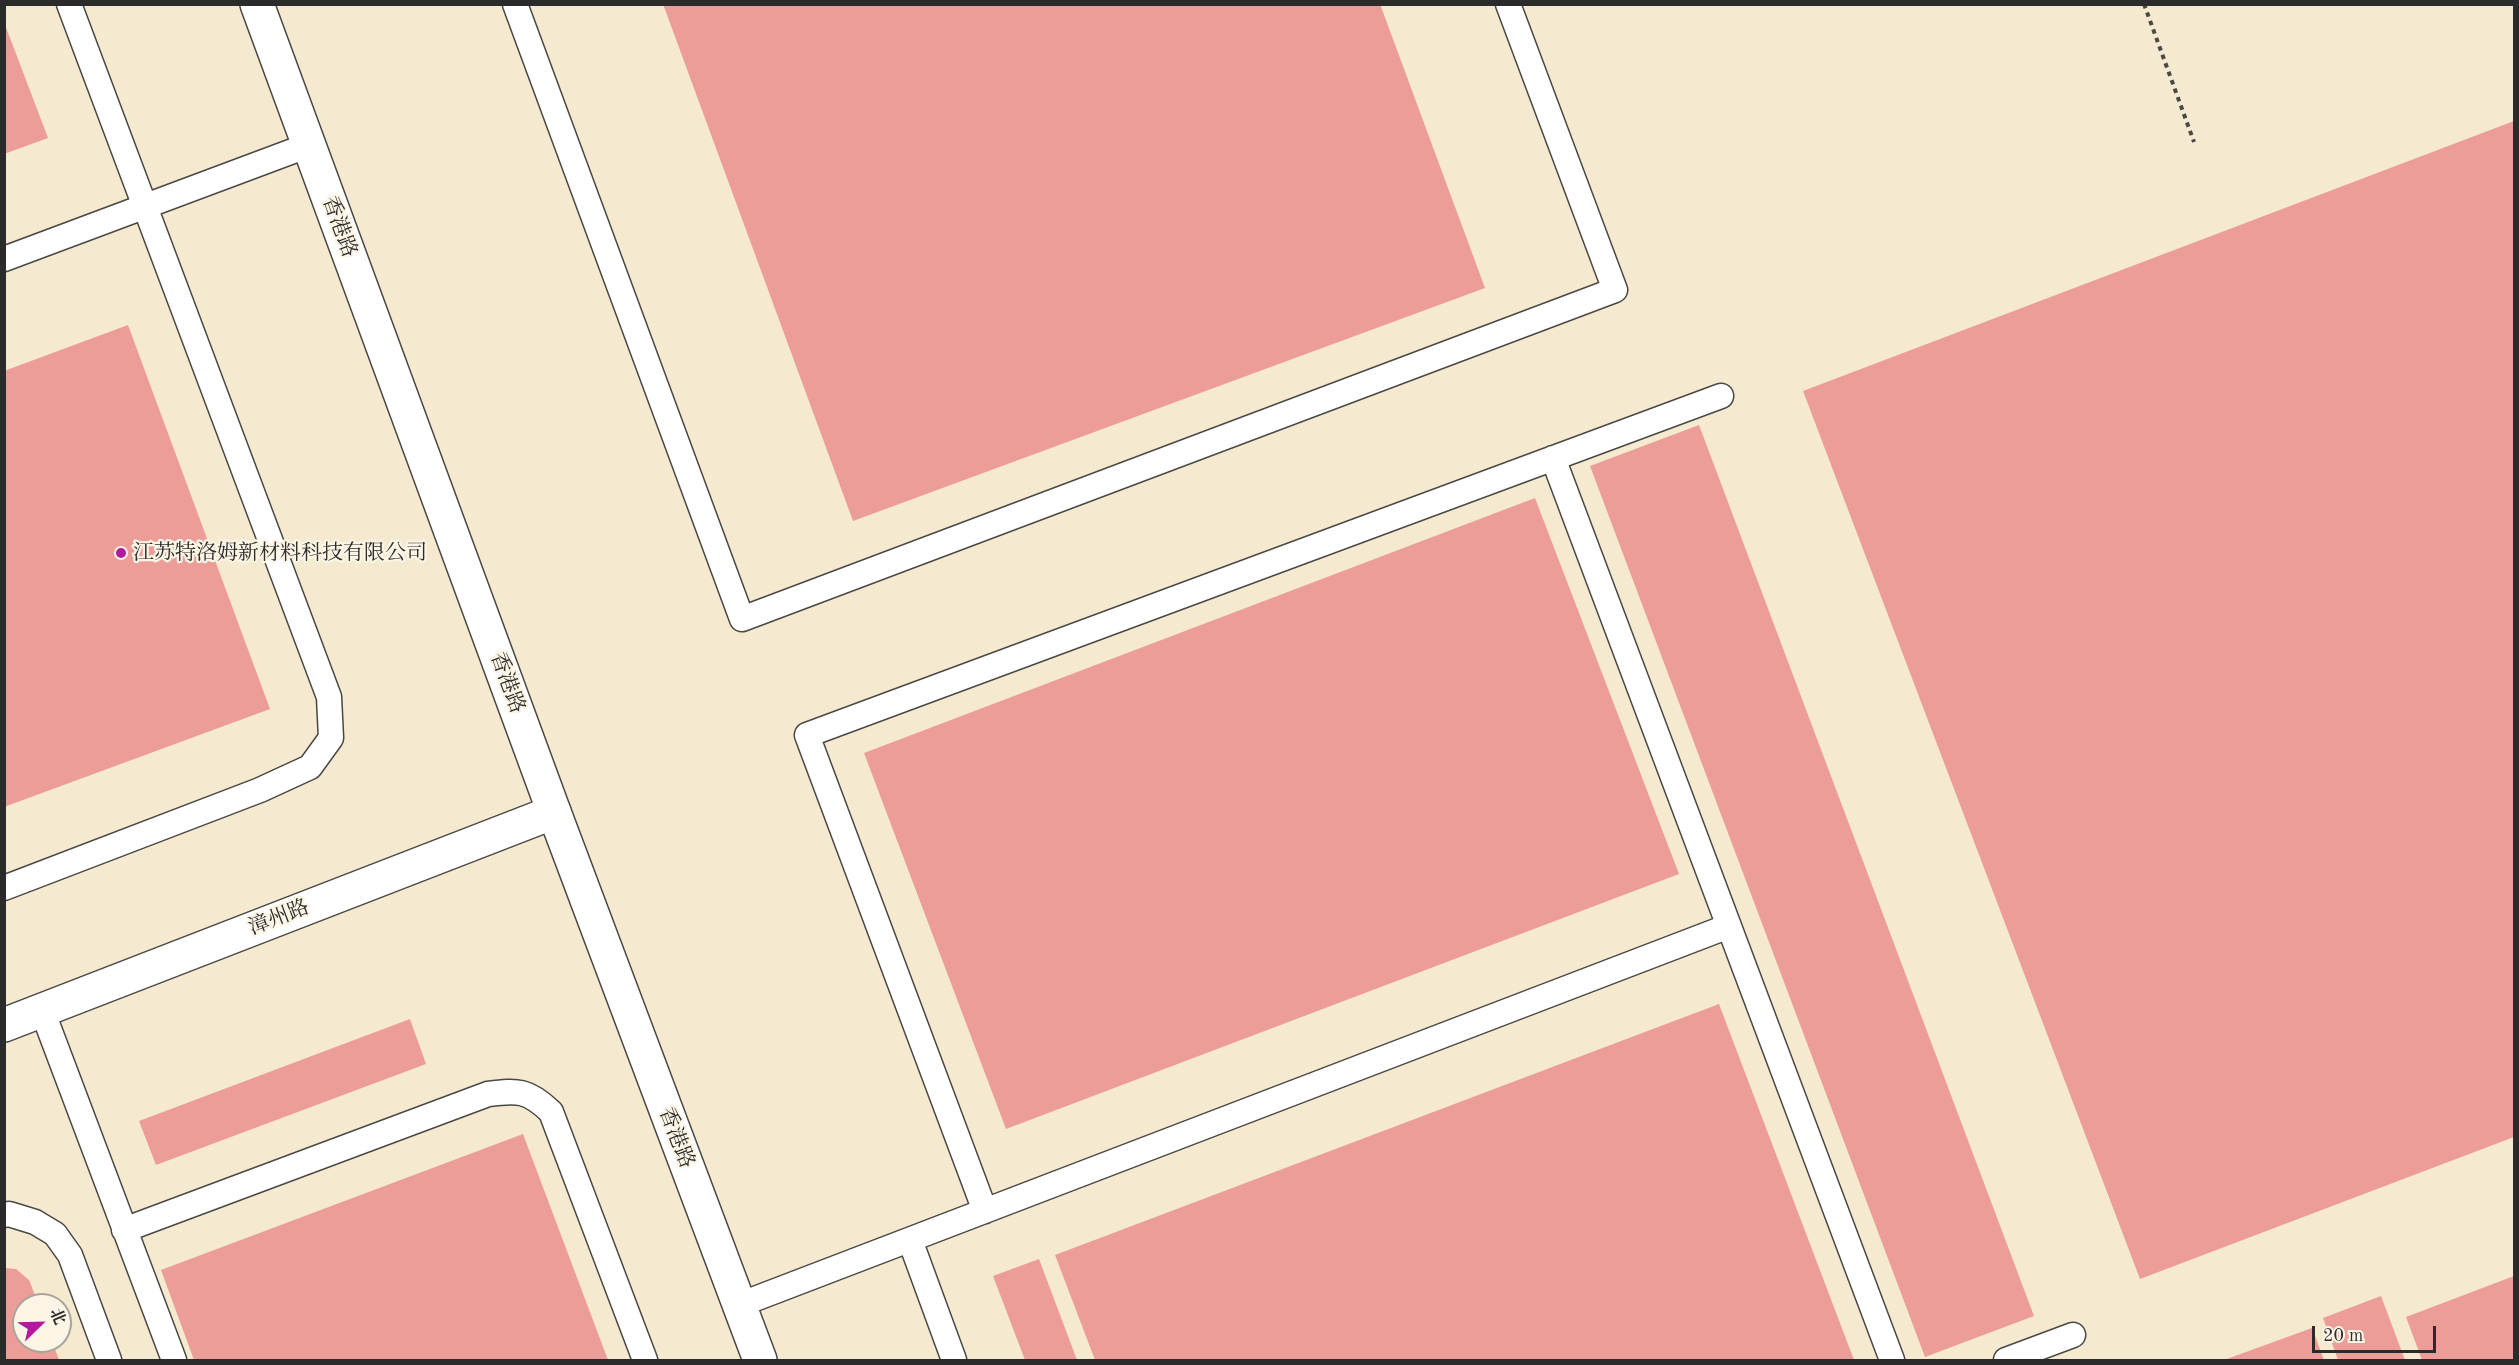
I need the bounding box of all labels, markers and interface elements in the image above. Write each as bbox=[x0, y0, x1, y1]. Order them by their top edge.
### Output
street label: 香港路 bbox=[316, 193, 362, 261]
place label: 江苏特洛姆新材料科技有限公司 bbox=[133, 540, 427, 566]
marker: 江苏特洛姆新材料科技有限公司 bbox=[114, 546, 128, 560]
street label: 香港路 bbox=[484, 649, 530, 717]
street label: 漳州路 bbox=[245, 895, 313, 941]
street label: 香港路 bbox=[653, 1104, 699, 1172]
north arrow bbox=[12, 1293, 72, 1353]
text: 北 bbox=[46, 1306, 67, 1327]
scale bar bbox=[2315, 1314, 2440, 1352]
text: 20 m bbox=[2323, 1327, 2363, 1345]

